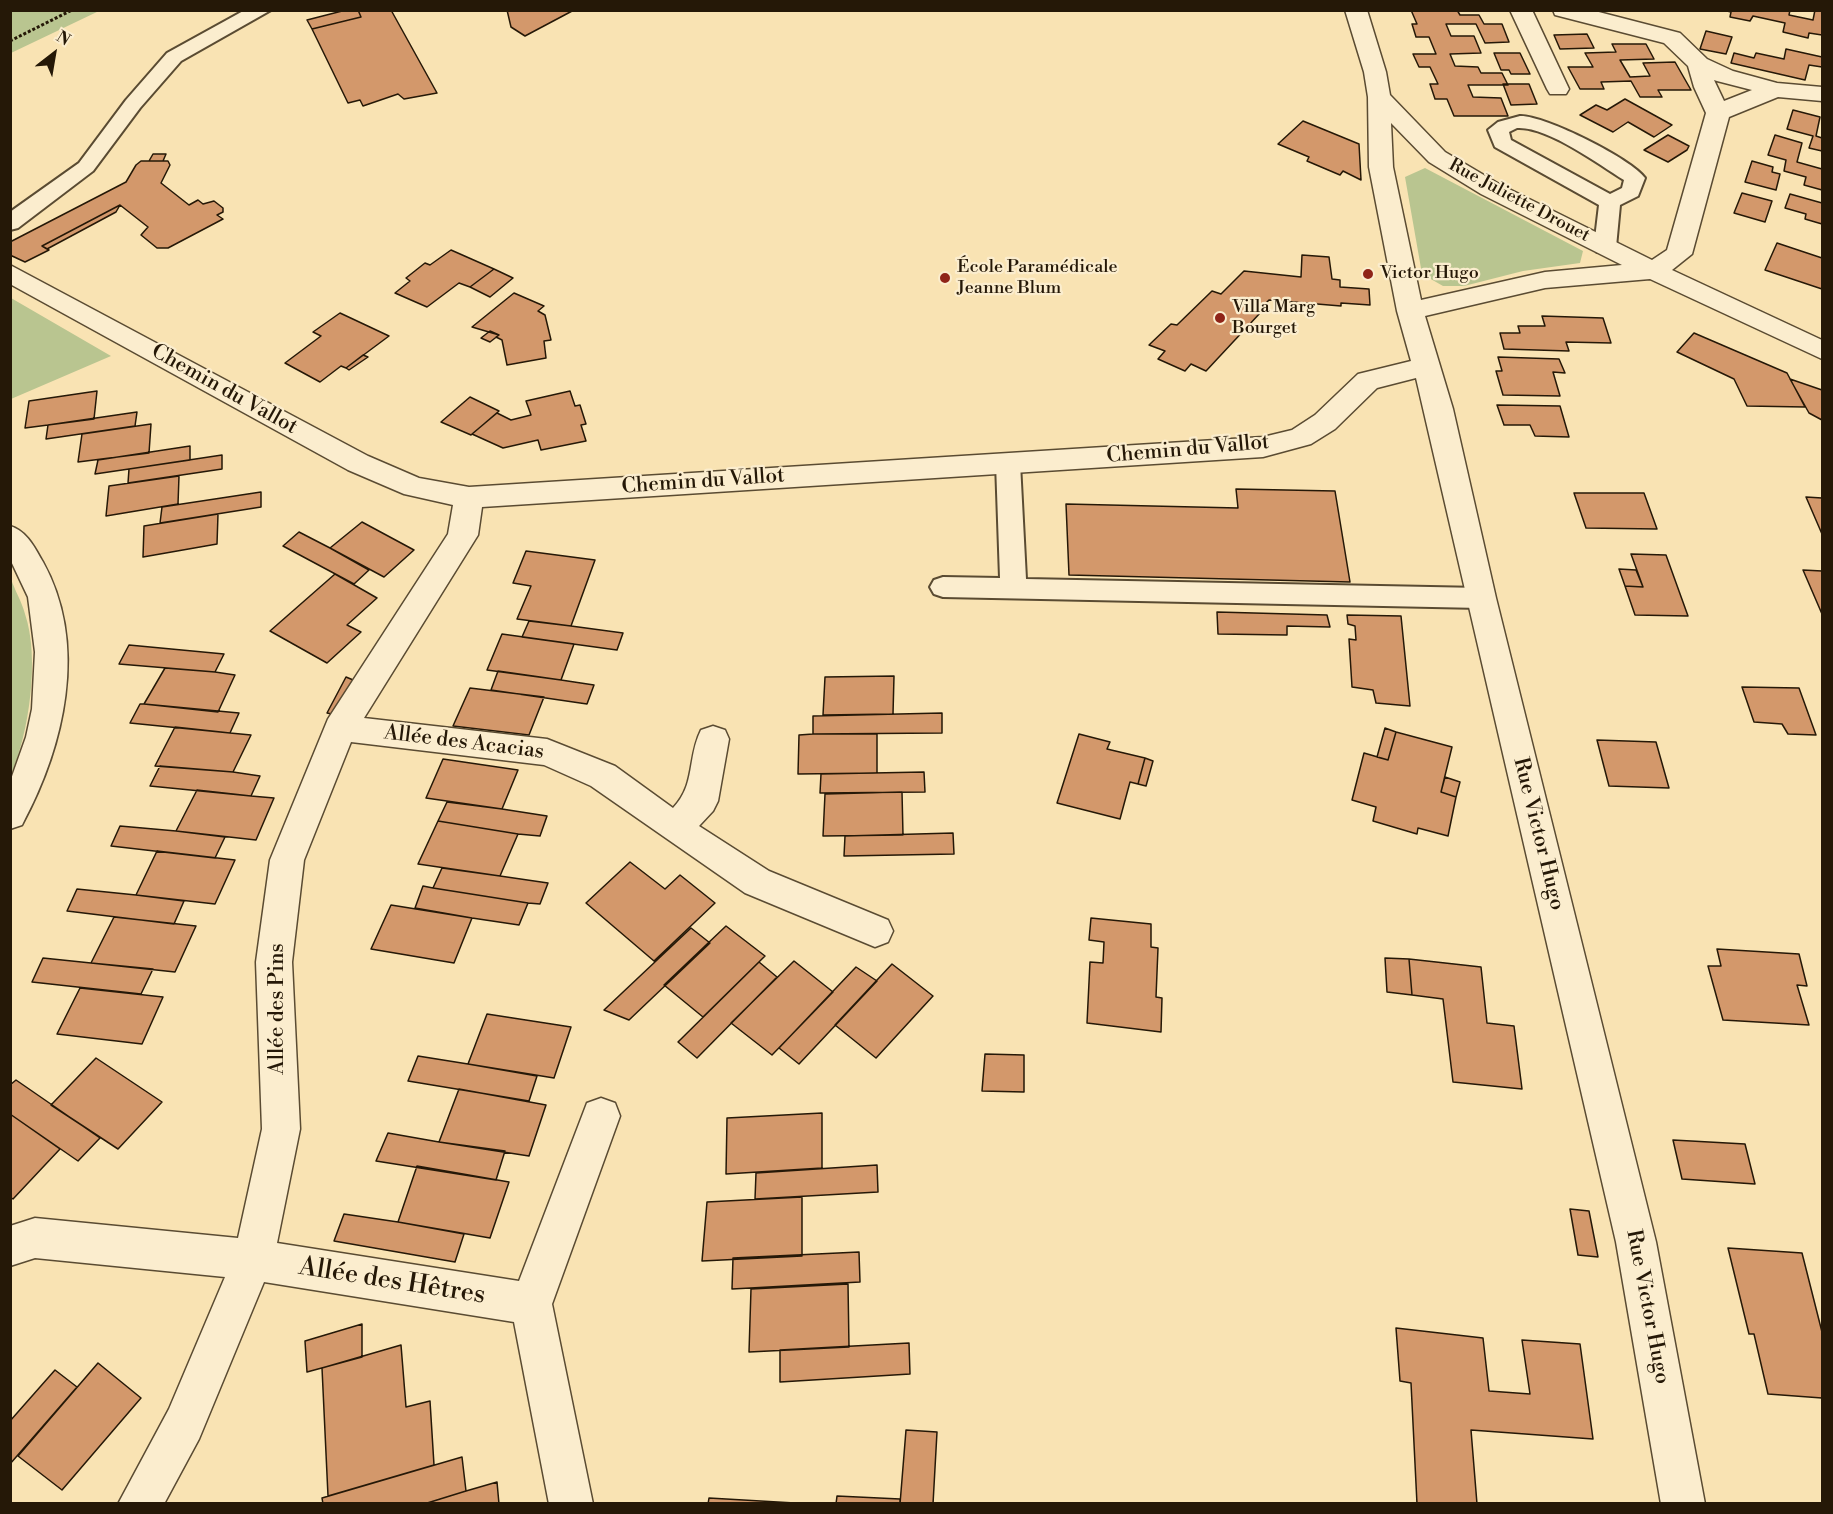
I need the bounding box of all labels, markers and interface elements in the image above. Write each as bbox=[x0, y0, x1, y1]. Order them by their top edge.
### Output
north arrow bbox=[24, 24, 84, 84]
text: N bbox=[53, 27, 74, 50]
street label: Rue Juliette Drouet bbox=[1445, 155, 1593, 247]
place label: École Paramédicale Jeanne Blum bbox=[957, 257, 1118, 300]
place label: Victor Hugo bbox=[1380, 263, 1479, 285]
marker: Victor Hugo bbox=[1361, 267, 1375, 281]
marker: École Paramédicale Jeanne Blum bbox=[938, 271, 952, 285]
place label: Villa Marg Bourget bbox=[1232, 297, 1315, 340]
marker: Villa Marg Bourget bbox=[1213, 311, 1227, 325]
street label: Chemin du Vallot bbox=[146, 339, 302, 441]
street label: Chemin du Vallot bbox=[1106, 430, 1270, 470]
street label: Chemin du Vallot bbox=[621, 464, 785, 500]
street label: Allée des Acacias bbox=[383, 721, 545, 765]
street label: Rue Victor Hugo bbox=[1507, 755, 1569, 913]
street label: Allée des Pins bbox=[265, 943, 291, 1075]
street label: Rue Victor Hugo bbox=[1620, 1228, 1674, 1386]
street label: Allée des Hêtres bbox=[297, 1252, 487, 1312]

